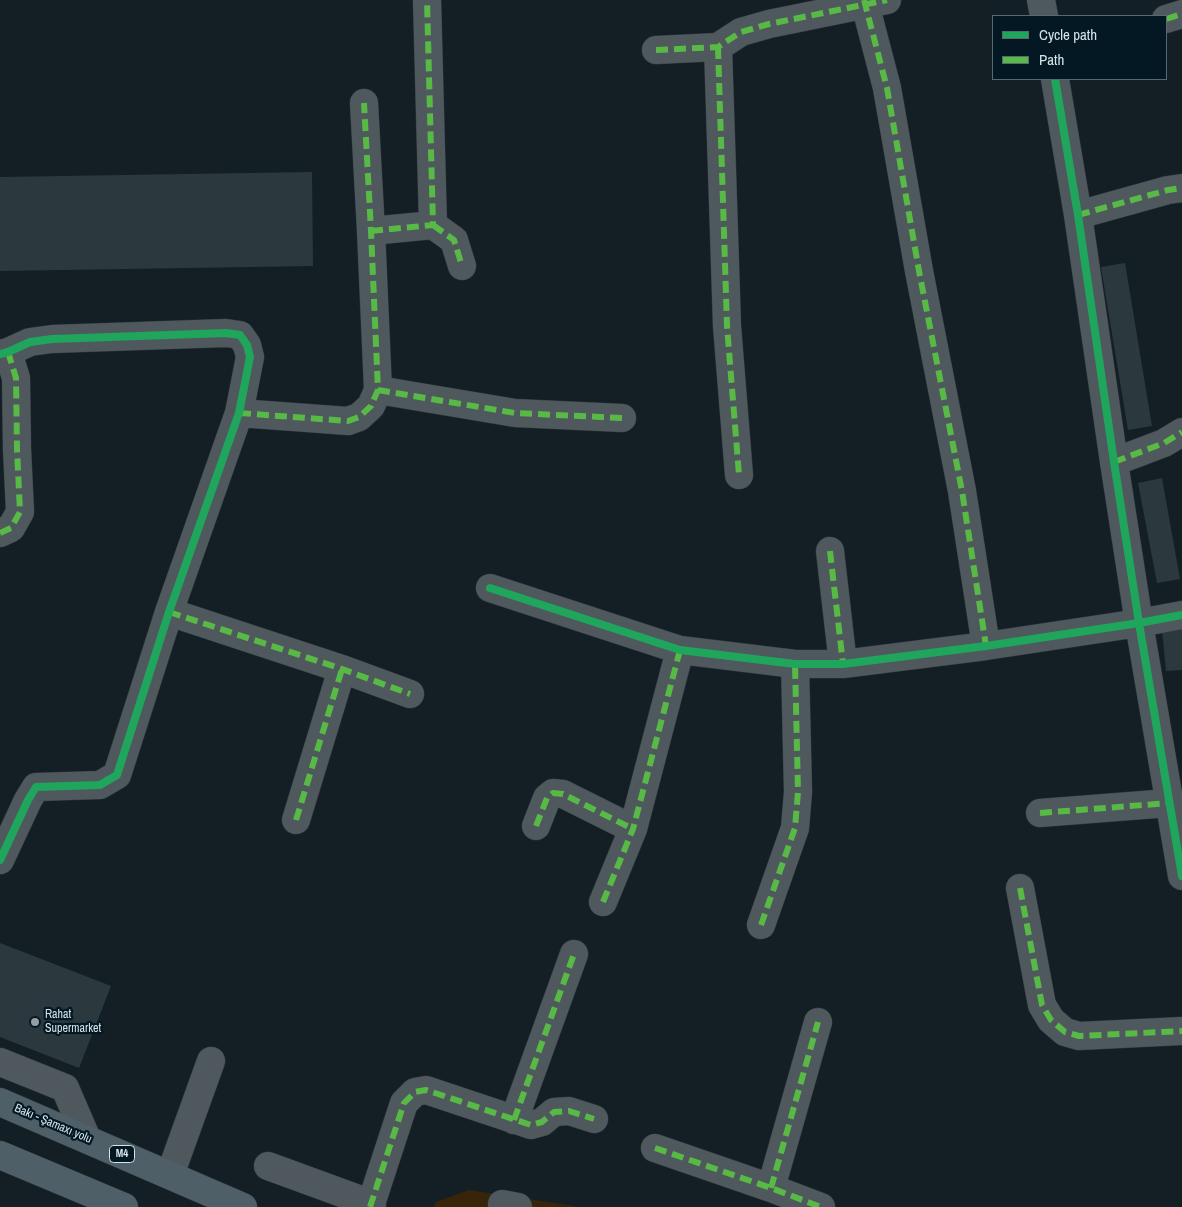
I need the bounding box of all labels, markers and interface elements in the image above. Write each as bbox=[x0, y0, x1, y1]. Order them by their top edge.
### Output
legend bbox=[992, 15, 1167, 80]
text: Cycle path bbox=[1039, 24, 1097, 45]
text: Path bbox=[1039, 49, 1064, 70]
place label: Rahat Supermarket bbox=[45, 1008, 101, 1036]
marker: Rahat Supermarket bbox=[29, 1016, 41, 1028]
street label: Bakı - Şamaxı yolu bbox=[12, 1101, 94, 1147]
road number: M4 bbox=[110, 1146, 134, 1162]

